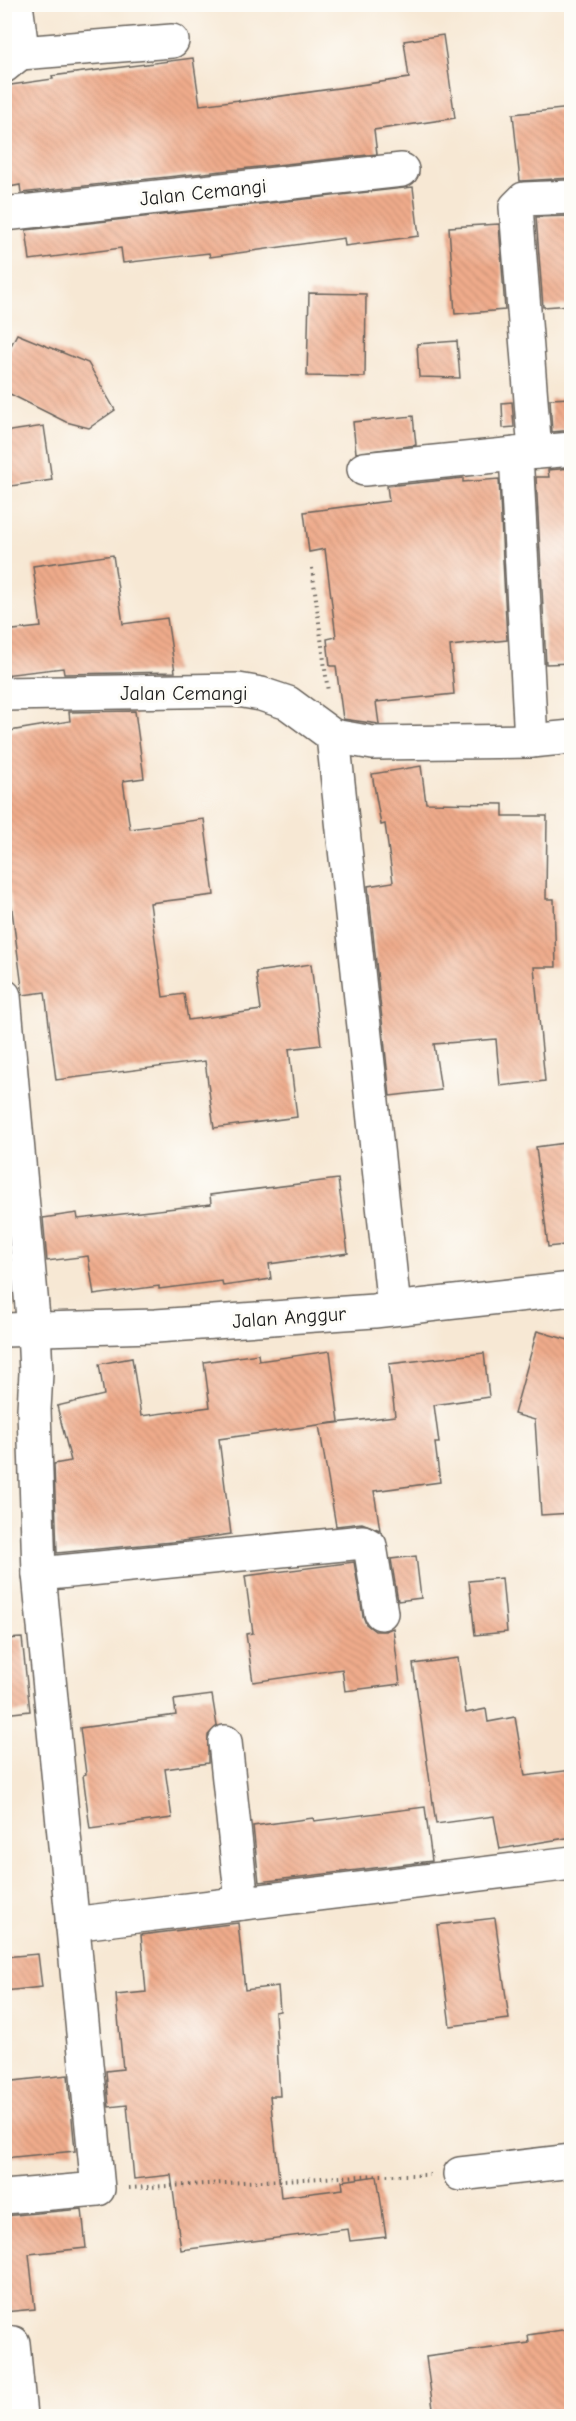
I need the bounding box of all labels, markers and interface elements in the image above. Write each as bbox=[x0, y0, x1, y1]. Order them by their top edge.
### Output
street label: Jalan Cemangi bbox=[139, 174, 268, 211]
street label: Jalan Cemangi bbox=[120, 682, 248, 705]
street label: Jalan Anggur bbox=[231, 1302, 347, 1333]

